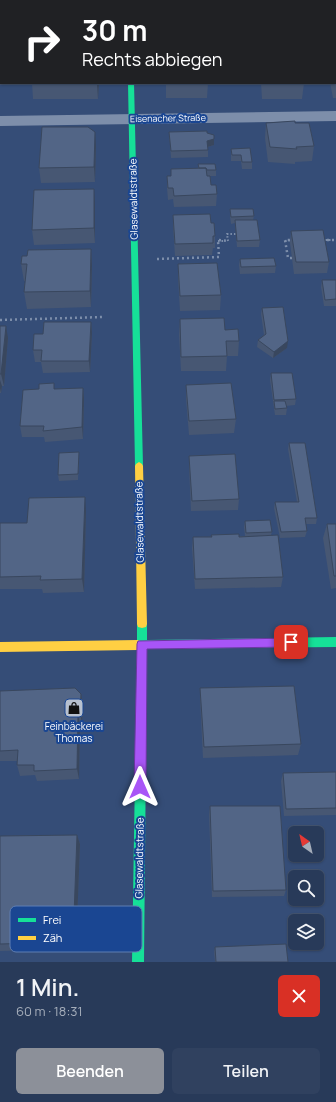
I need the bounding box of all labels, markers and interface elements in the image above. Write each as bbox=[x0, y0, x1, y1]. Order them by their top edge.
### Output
text: 30 m bbox=[82, 11, 147, 49]
icon: right bbox=[16, 16, 68, 68]
text: Rechts abbiegen bbox=[82, 47, 222, 71]
street label: Eisenacher Straße bbox=[130, 111, 206, 125]
street label: Glasewaldtstraße bbox=[125, 158, 141, 240]
street label: Glasewaldtstraße bbox=[131, 481, 147, 563]
pin bbox=[274, 625, 308, 659]
icon: arrive bbox=[280, 631, 302, 653]
shop icon: Feinbäckerei Thomas bbox=[63, 697, 85, 719]
place label: Feinbäckerei Thomas bbox=[45, 719, 103, 745]
position arrow bbox=[119, 766, 161, 808]
street label: Glasewaldtstraße bbox=[131, 817, 147, 899]
north arrow bbox=[288, 826, 324, 862]
map controls bbox=[288, 826, 324, 950]
button: search bbox=[288, 870, 324, 906]
legend bbox=[10, 906, 142, 952]
text: Frei bbox=[43, 912, 61, 927]
button: layers bbox=[288, 914, 324, 950]
text: Zäh bbox=[43, 930, 62, 945]
text: 1 Min. bbox=[16, 970, 79, 1003]
button: close bbox=[278, 975, 320, 1017]
text: 60 m · 18:31 bbox=[16, 1002, 83, 1020]
button: Beenden bbox=[16, 1048, 164, 1094]
button: Teilen bbox=[172, 1048, 320, 1094]

